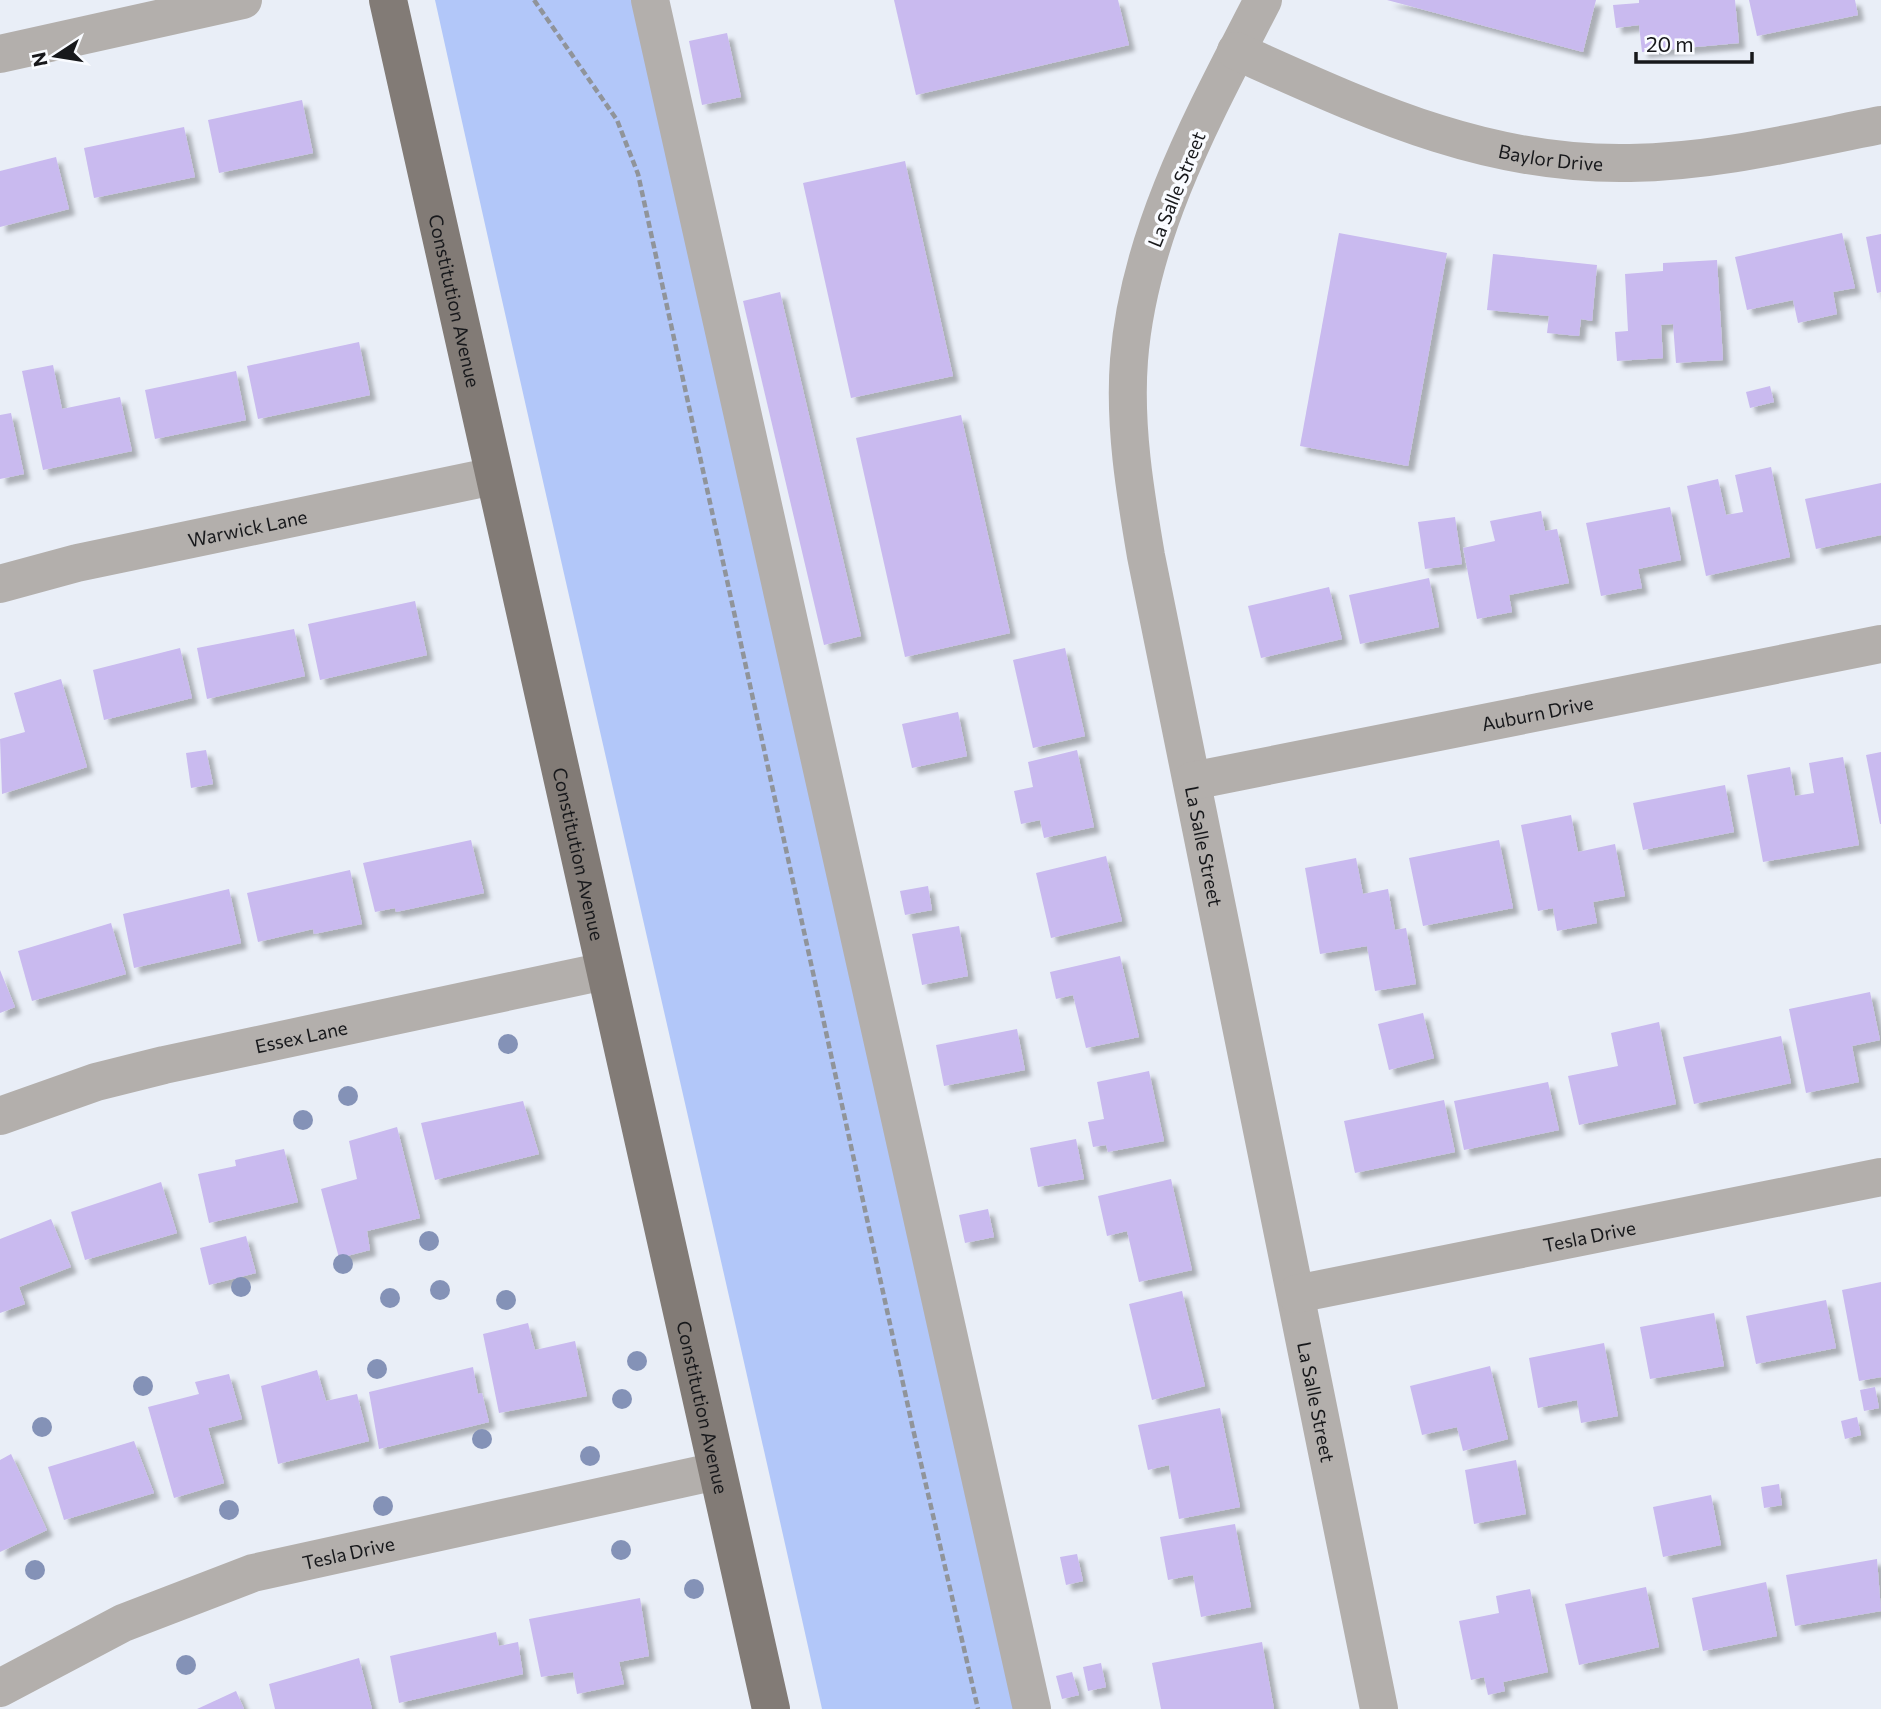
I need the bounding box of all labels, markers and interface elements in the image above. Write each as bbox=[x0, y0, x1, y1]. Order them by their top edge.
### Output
north arrow bbox=[21, 21, 91, 91]
scale bar bbox=[1636, 21, 1752, 65]
text: 20 m bbox=[1646, 31, 1694, 56]
text: N bbox=[26, 50, 52, 69]
street label: La Salle Street bbox=[1142, 128, 1210, 250]
street label: Baylor Drive bbox=[1497, 139, 1604, 174]
street label: Constitution Avenue bbox=[425, 212, 486, 389]
street label: Warwick Lane bbox=[186, 504, 309, 551]
street label: Auburn Drive bbox=[1479, 690, 1595, 735]
street label: Constitution Avenue bbox=[549, 765, 610, 943]
street label: La Salle Street bbox=[1181, 784, 1228, 909]
street label: Essex Lane bbox=[253, 1015, 349, 1057]
street label: Tesla Drive bbox=[1541, 1215, 1637, 1256]
street label: Constitution Avenue bbox=[673, 1318, 734, 1496]
street label: La Salle Street bbox=[1294, 1339, 1340, 1464]
street label: Tesla Drive bbox=[300, 1531, 397, 1573]

